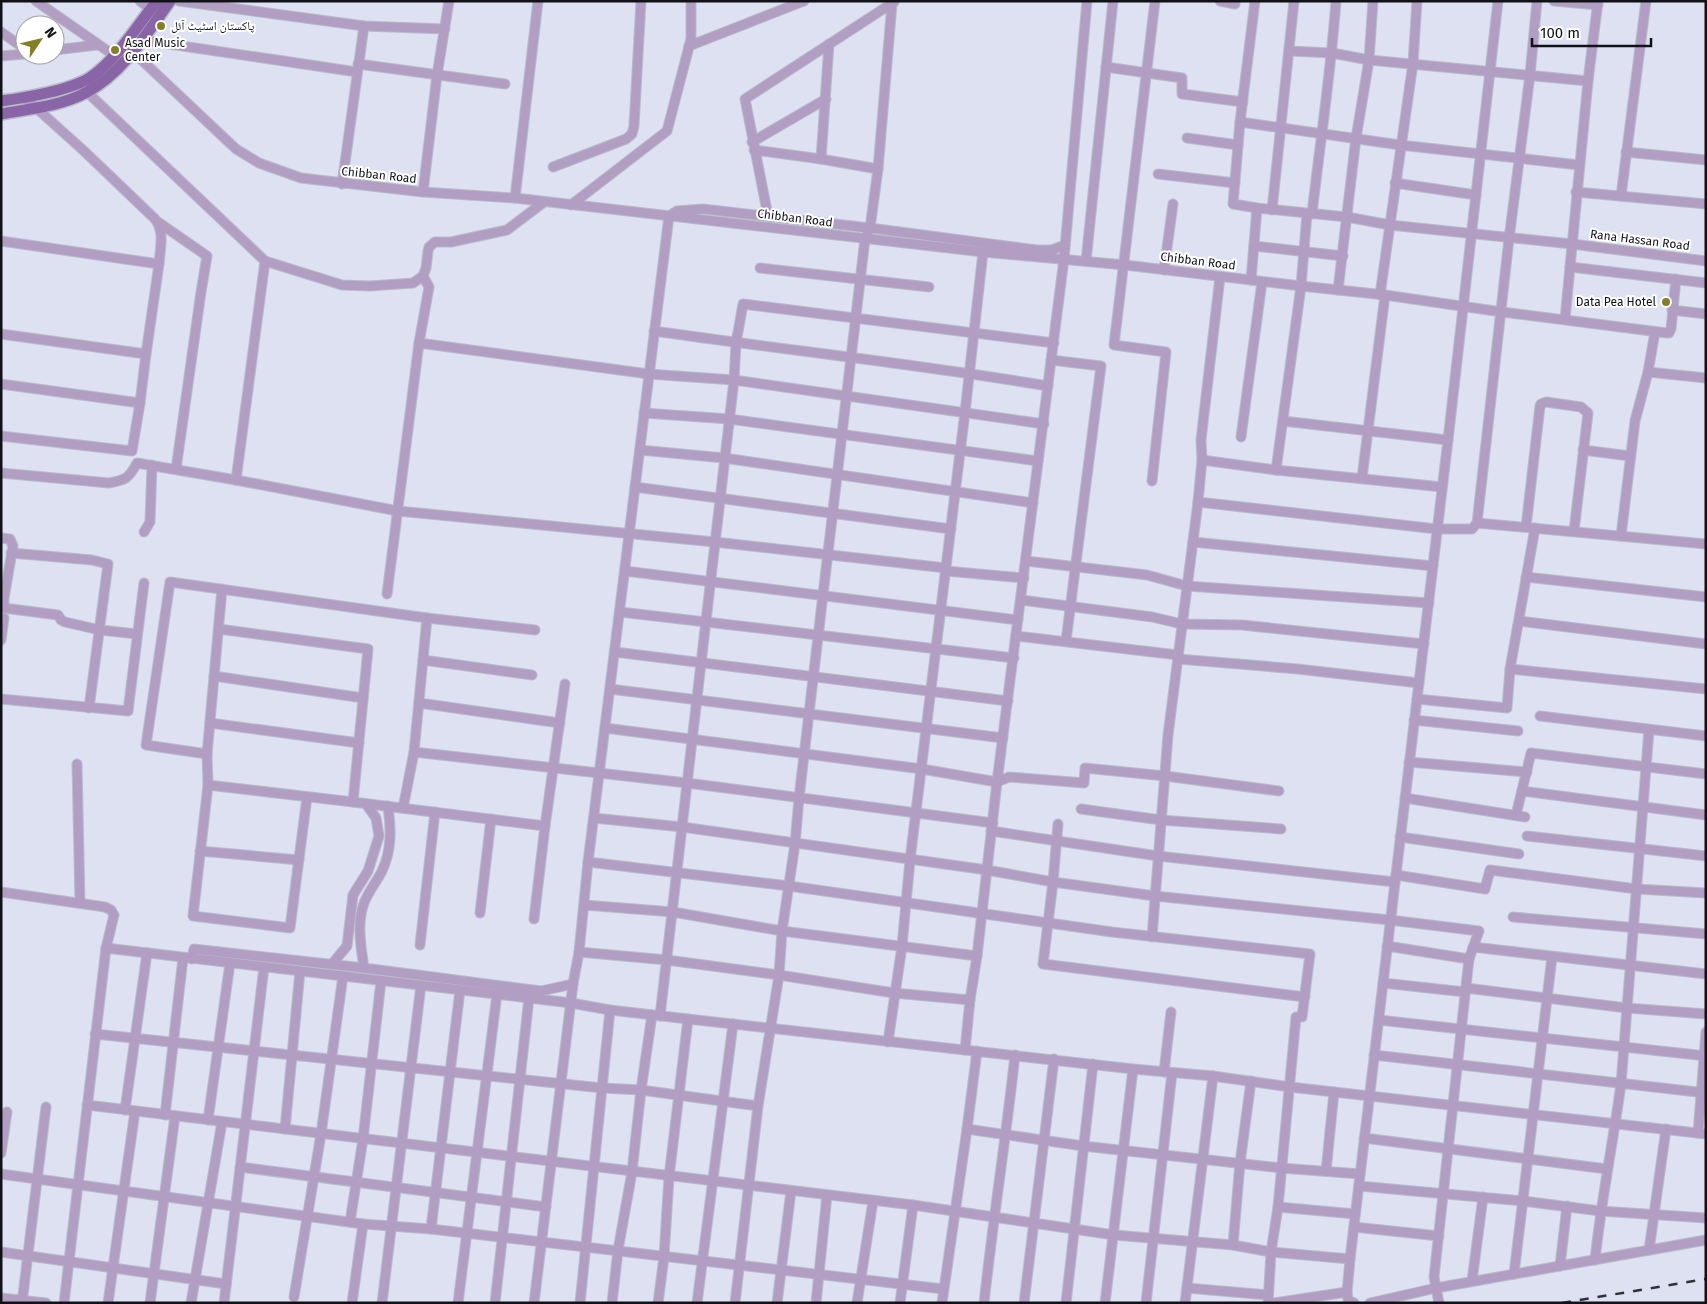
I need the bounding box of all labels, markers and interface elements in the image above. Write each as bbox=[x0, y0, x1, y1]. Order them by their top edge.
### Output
north arrow bbox=[15, 15, 65, 65]
scale bar bbox=[1532, 15, 1651, 47]
place label: پاکستان اسٹیٹ آئل bbox=[171, 19, 255, 33]
marker: پاکستان اسٹیٹ آئل bbox=[155, 20, 167, 32]
text: N bbox=[41, 24, 60, 42]
text: 100 m bbox=[1540, 24, 1580, 42]
place label: Asad Music Center bbox=[125, 36, 186, 64]
marker: Asad Music Center bbox=[109, 44, 121, 56]
street label: Chibban Road bbox=[341, 164, 417, 186]
street label: Chibban Road bbox=[757, 206, 833, 230]
street label: Rana Hassan Road bbox=[1589, 227, 1691, 253]
street label: Chibban Road bbox=[1160, 249, 1236, 273]
place label: Data Pea Hotel bbox=[1576, 295, 1656, 309]
marker: Data Pea Hotel bbox=[1660, 296, 1672, 308]

